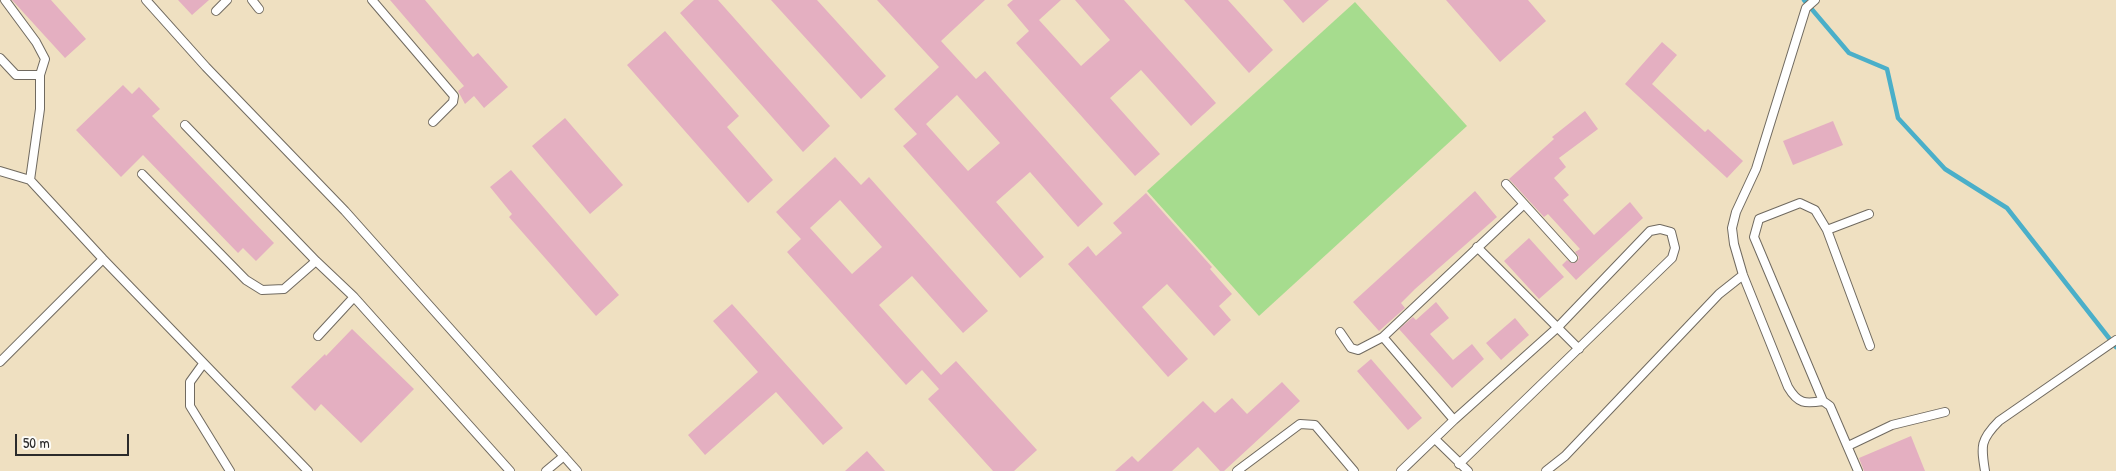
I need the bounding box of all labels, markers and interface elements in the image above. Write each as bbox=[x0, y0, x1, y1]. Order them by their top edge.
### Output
scale bar bbox=[18, 424, 131, 456]
text: 50 m bbox=[23, 432, 50, 453]

